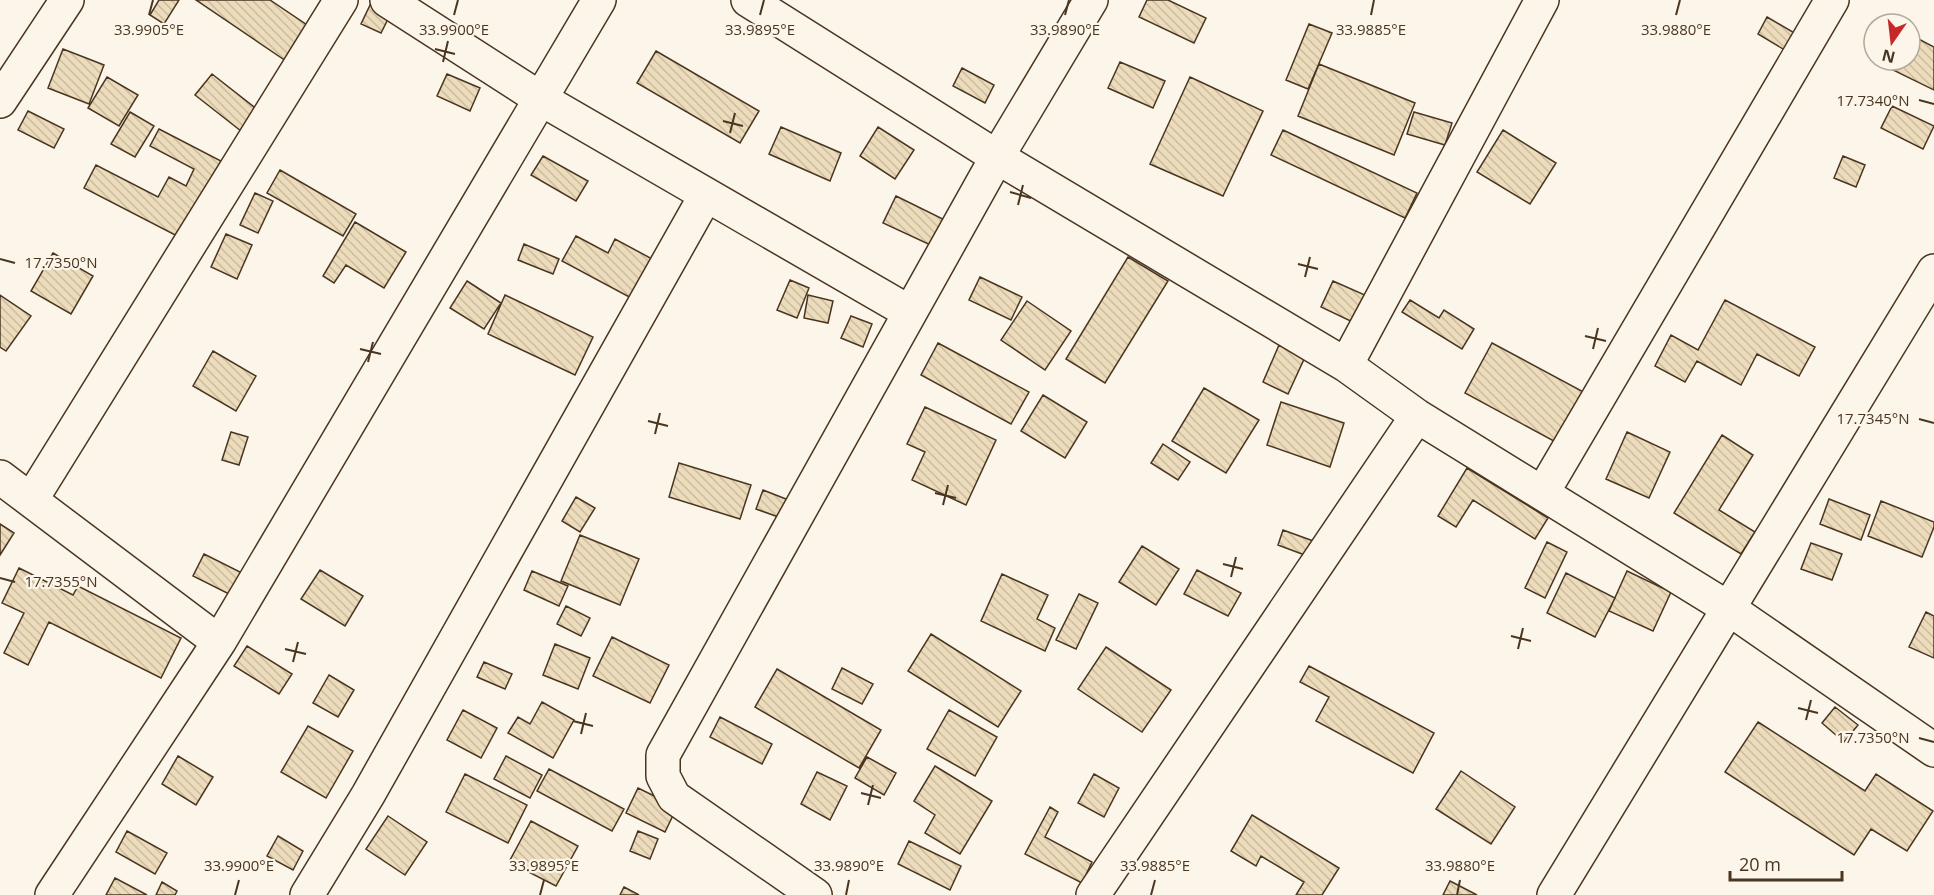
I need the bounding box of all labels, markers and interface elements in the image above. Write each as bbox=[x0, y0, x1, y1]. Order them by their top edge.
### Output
north arrow bbox=[1862, 12, 1922, 72]
text: 33.9905°E bbox=[114, 19, 184, 39]
text: 33.9900°E bbox=[419, 19, 489, 39]
text: 33.9895°E bbox=[725, 19, 795, 39]
text: 33.9890°E bbox=[1030, 19, 1100, 39]
text: 33.9885°E bbox=[1336, 19, 1406, 39]
text: 33.9880°E bbox=[1641, 19, 1711, 39]
text: N bbox=[1879, 44, 1897, 69]
text: 17.7340°N bbox=[1836, 90, 1910, 110]
text: 17.7350°N bbox=[24, 252, 98, 272]
text: 17.7345°N bbox=[1836, 408, 1910, 428]
text: 17.7355°N bbox=[24, 571, 98, 591]
text: 17.7350°N bbox=[1836, 727, 1910, 747]
scale bar bbox=[1730, 844, 1842, 882]
text: 20 m bbox=[1739, 852, 1781, 876]
text: 33.9900°E bbox=[204, 855, 274, 875]
text: 33.9895°E bbox=[509, 855, 579, 875]
text: 33.9890°E bbox=[814, 855, 884, 875]
text: 33.9885°E bbox=[1120, 855, 1190, 875]
text: 33.9880°E bbox=[1425, 855, 1495, 875]

